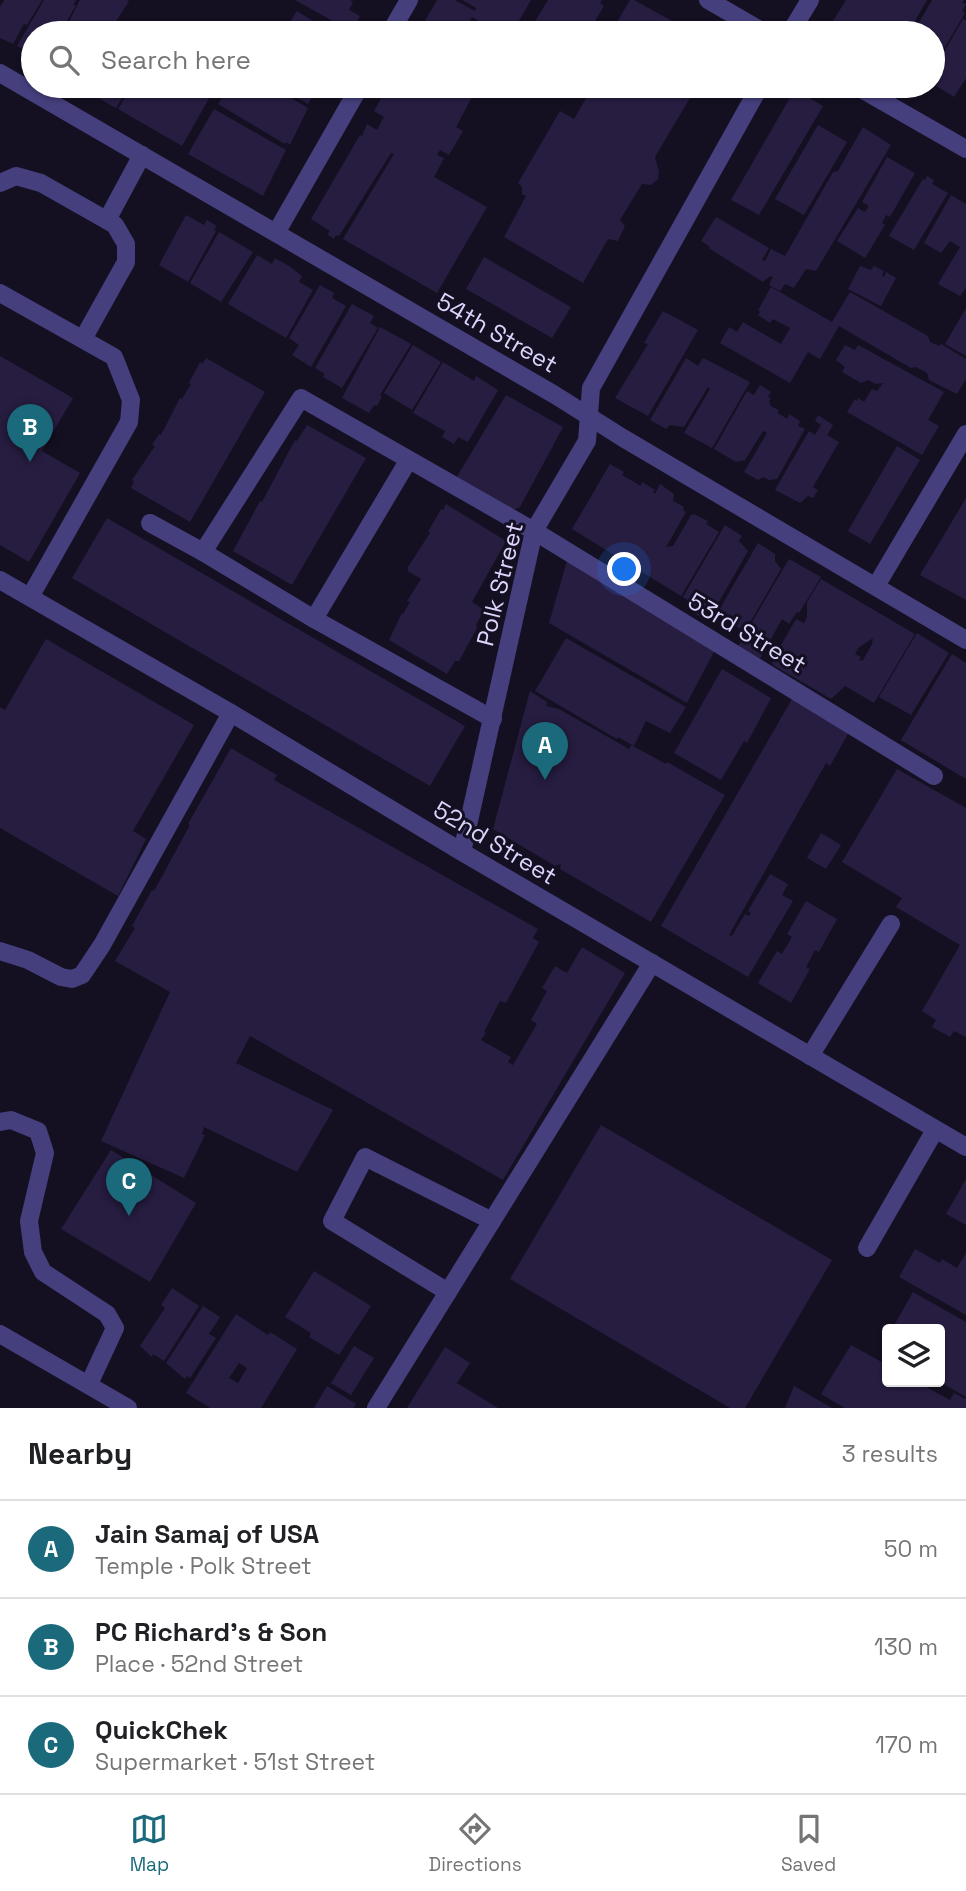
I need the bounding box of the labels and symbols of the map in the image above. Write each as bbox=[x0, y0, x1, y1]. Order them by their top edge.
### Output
street label: 54th Street bbox=[431, 285, 563, 380]
pin: B bbox=[7, 404, 53, 462]
street label: Polk Street bbox=[469, 518, 530, 649]
your location bbox=[607, 552, 641, 586]
street label: 53rd Street bbox=[683, 585, 812, 680]
pin: A bbox=[522, 722, 568, 780]
street label: 52nd Street bbox=[428, 794, 563, 891]
pin: C bbox=[106, 1158, 152, 1216]

